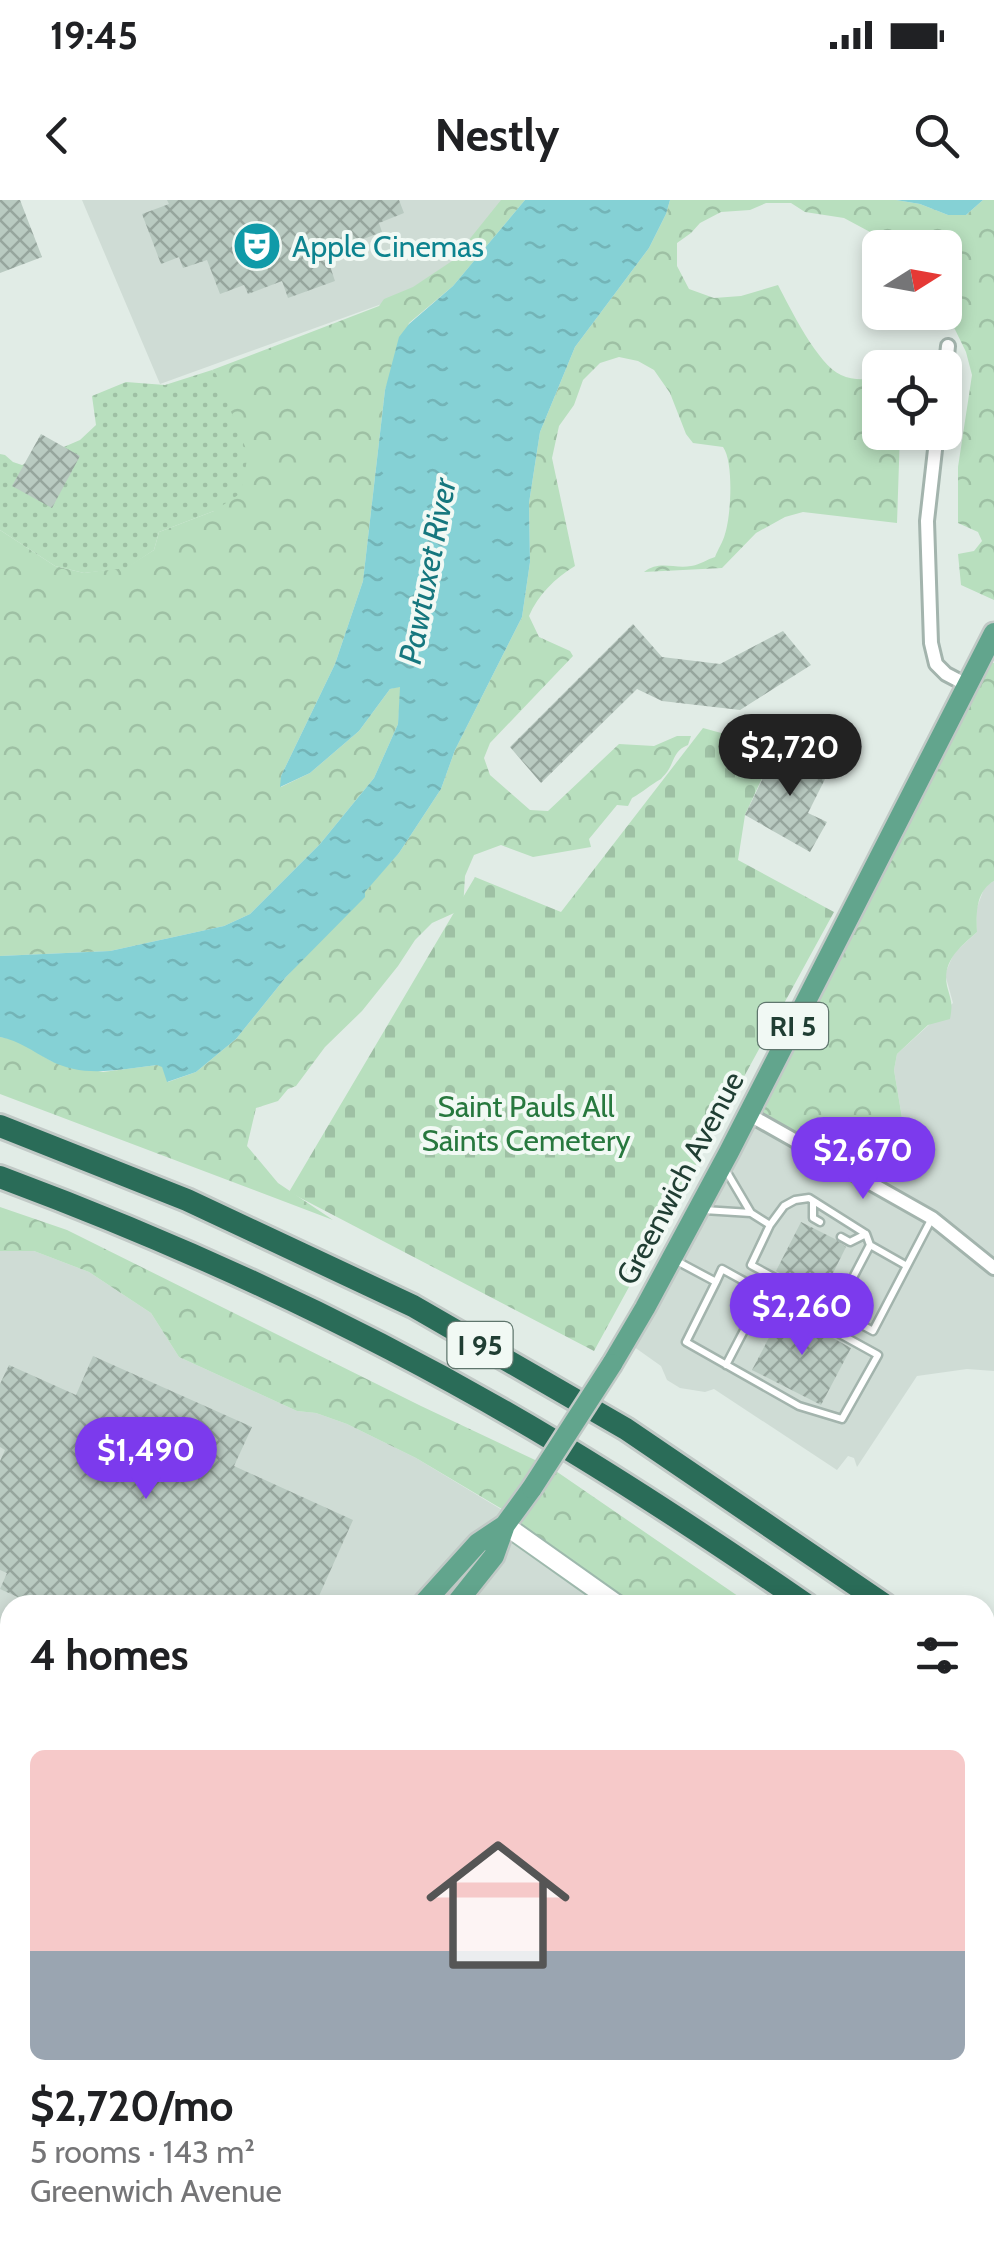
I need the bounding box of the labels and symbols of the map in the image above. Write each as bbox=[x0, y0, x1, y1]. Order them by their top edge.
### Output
theatre icon: Apple Cinemas bbox=[231, 220, 283, 272]
place label: Apple Cinemas bbox=[292, 228, 484, 265]
north arrow bbox=[862, 230, 962, 330]
water label: Pawtuxet River bbox=[390, 474, 464, 667]
pin: $2,720 bbox=[709, 714, 871, 799]
road number: RI 5 bbox=[758, 1003, 828, 1049]
street label: Greenwich Avenue bbox=[608, 1065, 752, 1291]
park label: Saint Pauls All Saints Cemetery bbox=[421, 1088, 631, 1159]
pin: $2,670 bbox=[782, 1117, 944, 1202]
pin: $2,260 bbox=[721, 1273, 883, 1358]
road number: I 95 bbox=[448, 1322, 512, 1368]
pin: $1,490 bbox=[65, 1417, 227, 1502]

